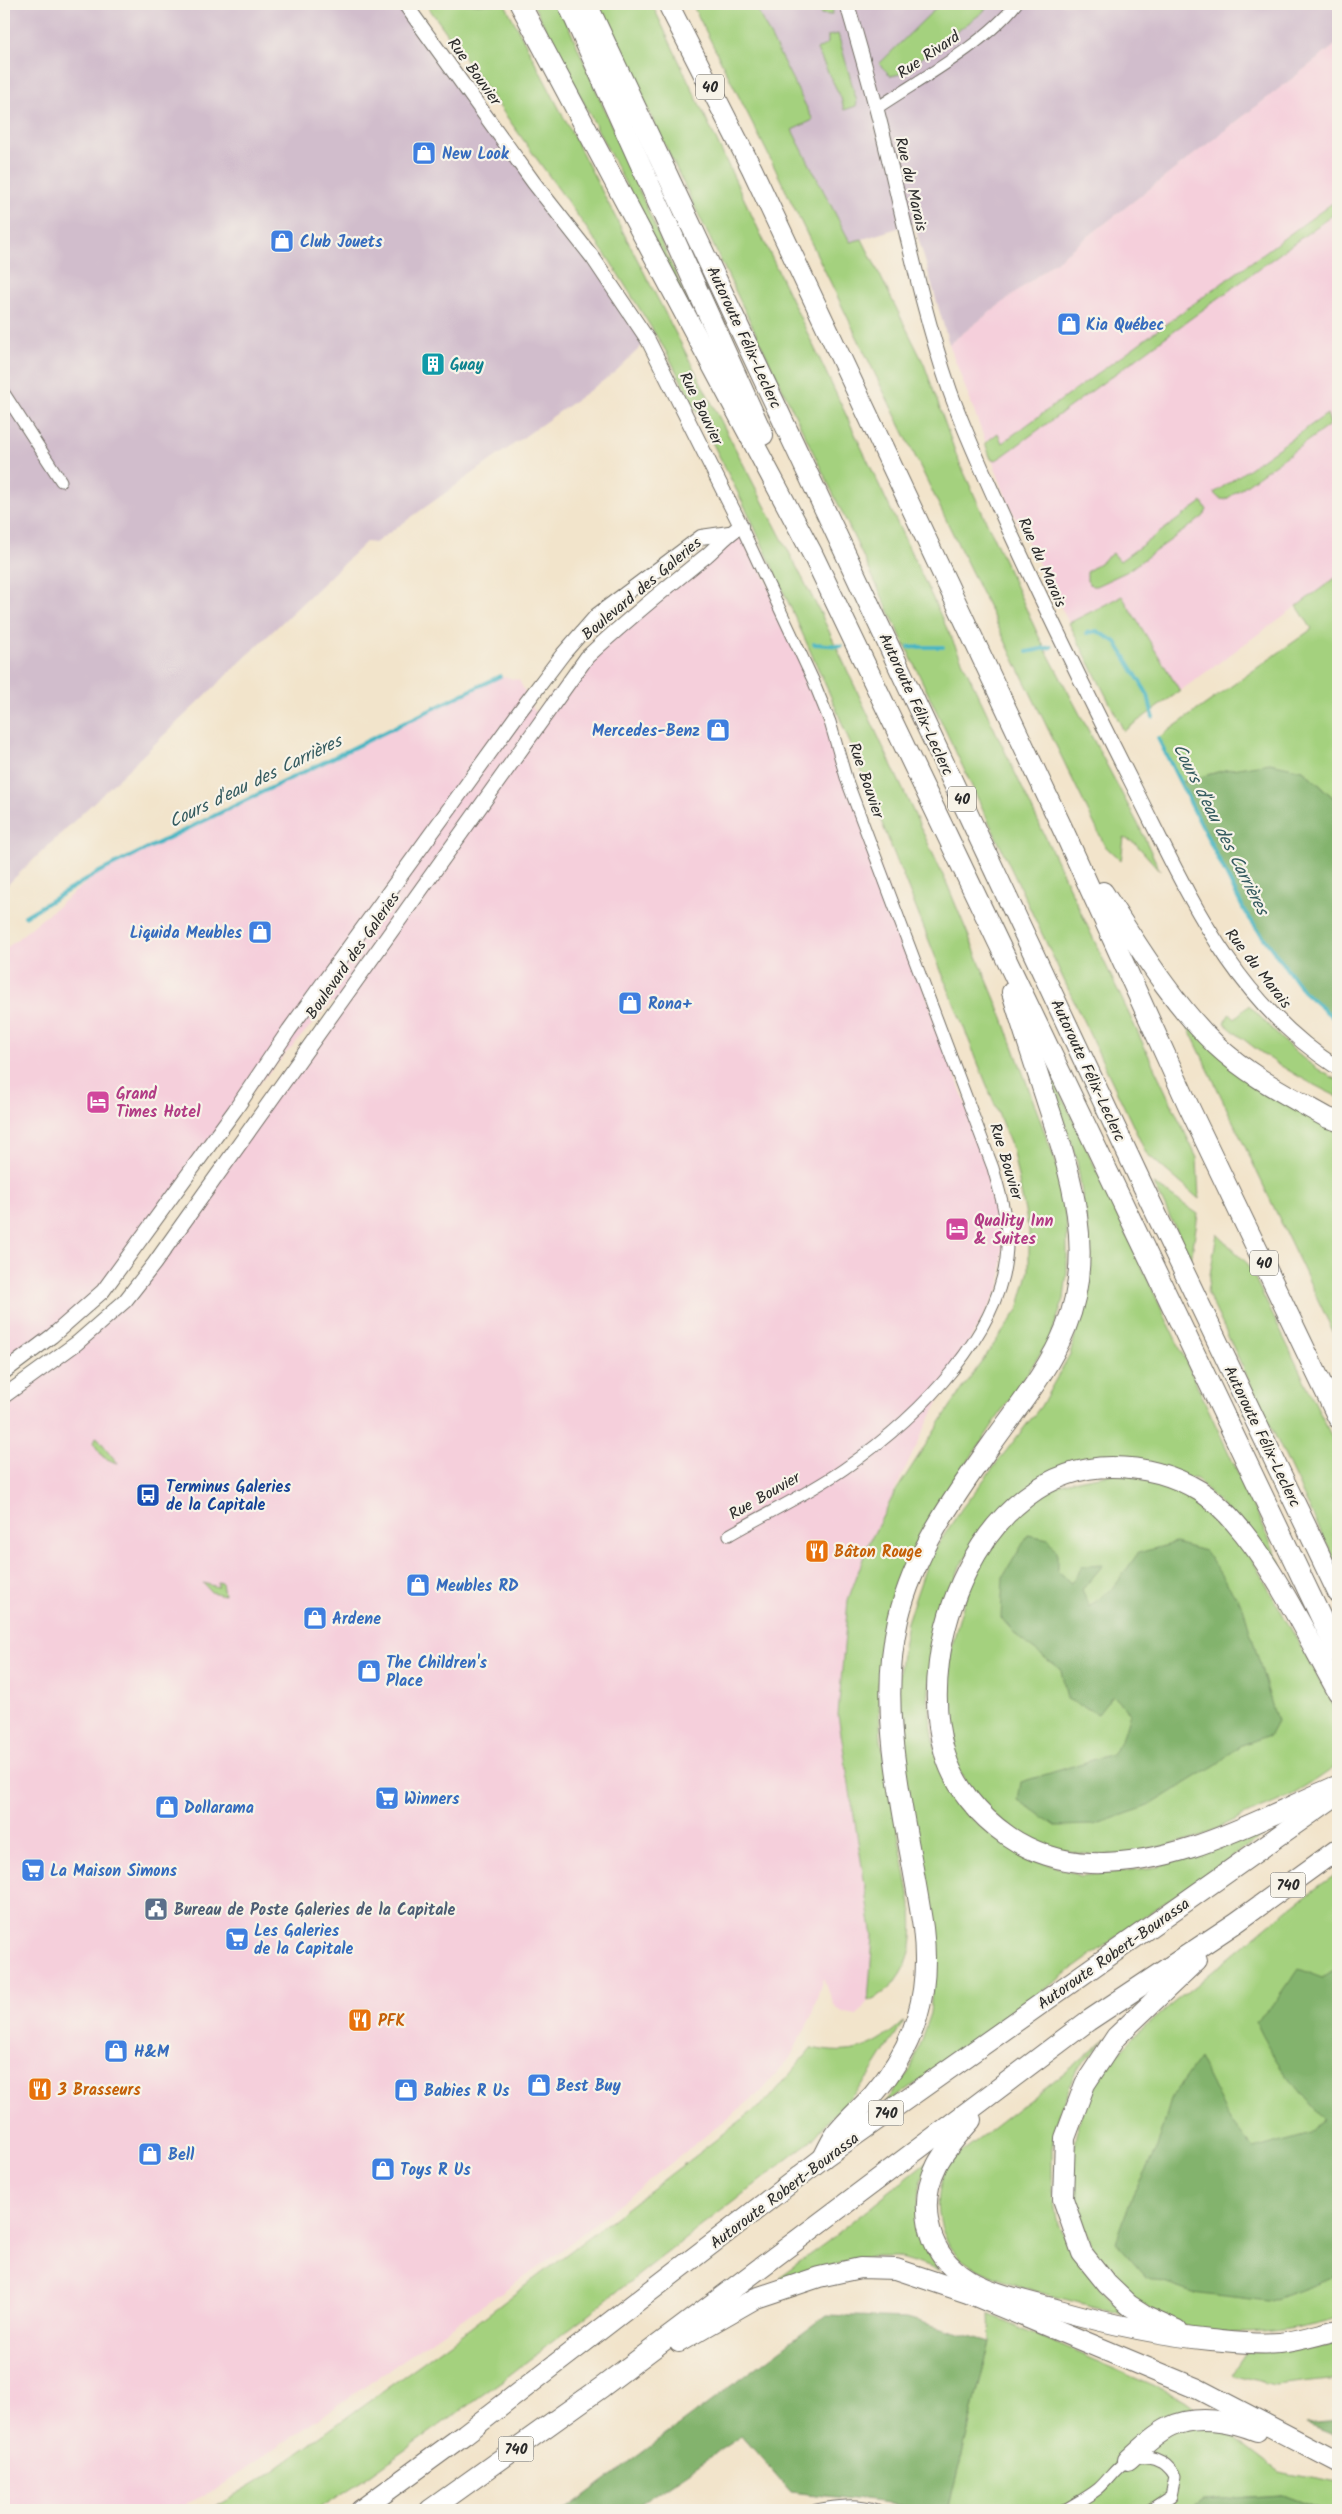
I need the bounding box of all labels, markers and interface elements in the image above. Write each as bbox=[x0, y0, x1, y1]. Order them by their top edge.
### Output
street label: Rue Rivard bbox=[892, 24, 966, 86]
street label: Rue Bouvier bbox=[440, 33, 508, 112]
road number: 40 bbox=[696, 74, 724, 100]
street label: Rue du Marais bbox=[888, 135, 934, 234]
shop icon: New Look bbox=[411, 140, 437, 166]
place label: New Look bbox=[442, 142, 510, 167]
shop icon: Club Jouets bbox=[269, 228, 295, 254]
place label: Club Jouets bbox=[300, 230, 383, 255]
street label: Autoroute Félix-Leclerc bbox=[700, 262, 788, 413]
shop icon: Kia Québec bbox=[1056, 311, 1082, 337]
place label: Kia Québec bbox=[1086, 313, 1164, 338]
building icon: Guay bbox=[420, 351, 446, 377]
place label: Guay bbox=[450, 353, 484, 378]
street label: Rue Bouvier bbox=[672, 368, 730, 451]
street label: Rue du Marais bbox=[1011, 514, 1073, 612]
street label: Boulevard des Galeries bbox=[576, 531, 708, 647]
street label: Autoroute Félix-Leclerc bbox=[872, 629, 960, 780]
shop icon: Mercedes-Benz bbox=[705, 717, 731, 743]
place label: Mercedes-Benz bbox=[592, 719, 700, 744]
water label: Cours d'eau des Carrières bbox=[164, 727, 349, 837]
street label: Rue Bouvier bbox=[841, 739, 891, 823]
water label: Cours d'eau des Carrières bbox=[1164, 739, 1277, 923]
road number: 40 bbox=[948, 786, 976, 812]
street label: Boulevard des Galeries bbox=[300, 887, 407, 1025]
shop icon: Liquida Meubles bbox=[247, 919, 273, 945]
place label: Liquida Meubles bbox=[130, 921, 243, 946]
street label: Rue du Marais bbox=[1218, 923, 1297, 1015]
shop icon: Rona+ bbox=[617, 990, 643, 1016]
place label: Rona+ bbox=[648, 992, 693, 1017]
street label: Autoroute Félix-Leclerc bbox=[1044, 995, 1132, 1146]
place label: Grand Times Hotel bbox=[116, 1082, 201, 1125]
hotel icon: Grand Times Hotel bbox=[85, 1089, 111, 1115]
street label: Rue Bouvier bbox=[982, 1120, 1030, 1204]
place label: Quality Inn & Suites bbox=[974, 1209, 1053, 1252]
hotel icon: Quality Inn & Suites bbox=[944, 1216, 970, 1242]
road number: 40 bbox=[1250, 1250, 1278, 1276]
street label: Autoroute Félix-Leclerc bbox=[1216, 1362, 1307, 1512]
street label: Rue Bouvier bbox=[724, 1465, 807, 1527]
place label: Terminus Galeries de la Capitale bbox=[166, 1475, 291, 1518]
bus stop icon: Terminus Galeries de la Capitale bbox=[135, 1482, 161, 1508]
restaurant icon: Bâton Rouge bbox=[804, 1538, 830, 1564]
place label: Bâton Rouge bbox=[834, 1540, 922, 1565]
shop icon: Meubles RD bbox=[405, 1572, 431, 1598]
place label: Meubles RD bbox=[436, 1574, 519, 1599]
shop icon: Ardene bbox=[302, 1605, 328, 1631]
place label: Ardene bbox=[332, 1607, 381, 1632]
place label: The Children's Place bbox=[386, 1651, 488, 1694]
shop icon: The Children's Place bbox=[356, 1658, 382, 1684]
supermarket icon: Winners bbox=[374, 1785, 400, 1811]
place label: Winners bbox=[404, 1787, 460, 1812]
shop icon: Dollarama bbox=[154, 1794, 180, 1820]
place label: Dollarama bbox=[184, 1796, 254, 1821]
supermarket icon: La Maison Simons bbox=[20, 1857, 46, 1883]
place label: La Maison Simons bbox=[50, 1859, 178, 1884]
road number: 740 bbox=[1270, 1872, 1306, 1898]
street label: Autoroute Robert-Bourassa bbox=[1033, 1892, 1195, 2016]
public building icon: Bureau de Poste Galeries de la Capitale bbox=[143, 1896, 169, 1922]
place label: Bureau de Poste Galeries de la Capitale bbox=[174, 1898, 456, 1923]
place label: Les Galeries de la Capitale bbox=[254, 1919, 354, 1962]
supermarket icon: Les Galeries de la Capitale bbox=[224, 1926, 250, 1952]
restaurant icon: PFK bbox=[347, 2007, 373, 2033]
place label: PFK bbox=[378, 2009, 405, 2034]
shop icon: H&M bbox=[103, 2038, 129, 2064]
place label: H&M bbox=[134, 2040, 170, 2065]
shop icon: Best Buy bbox=[526, 2072, 552, 2098]
place label: Best Buy bbox=[556, 2074, 621, 2099]
restaurant icon: 3 Brasseurs bbox=[27, 2076, 53, 2102]
shop icon: Babies R Us bbox=[393, 2077, 419, 2103]
place label: 3 Brasseurs bbox=[57, 2078, 141, 2103]
place label: Babies R Us bbox=[424, 2079, 510, 2104]
road number: 740 bbox=[868, 2100, 904, 2126]
street label: Autoroute Robert-Bourassa bbox=[705, 2127, 865, 2256]
shop icon: Bell bbox=[137, 2141, 163, 2167]
place label: Bell bbox=[168, 2143, 195, 2168]
shop icon: Toys R Us bbox=[370, 2156, 396, 2182]
place label: Toys R Us bbox=[400, 2158, 471, 2183]
road number: 740 bbox=[498, 2436, 534, 2462]

